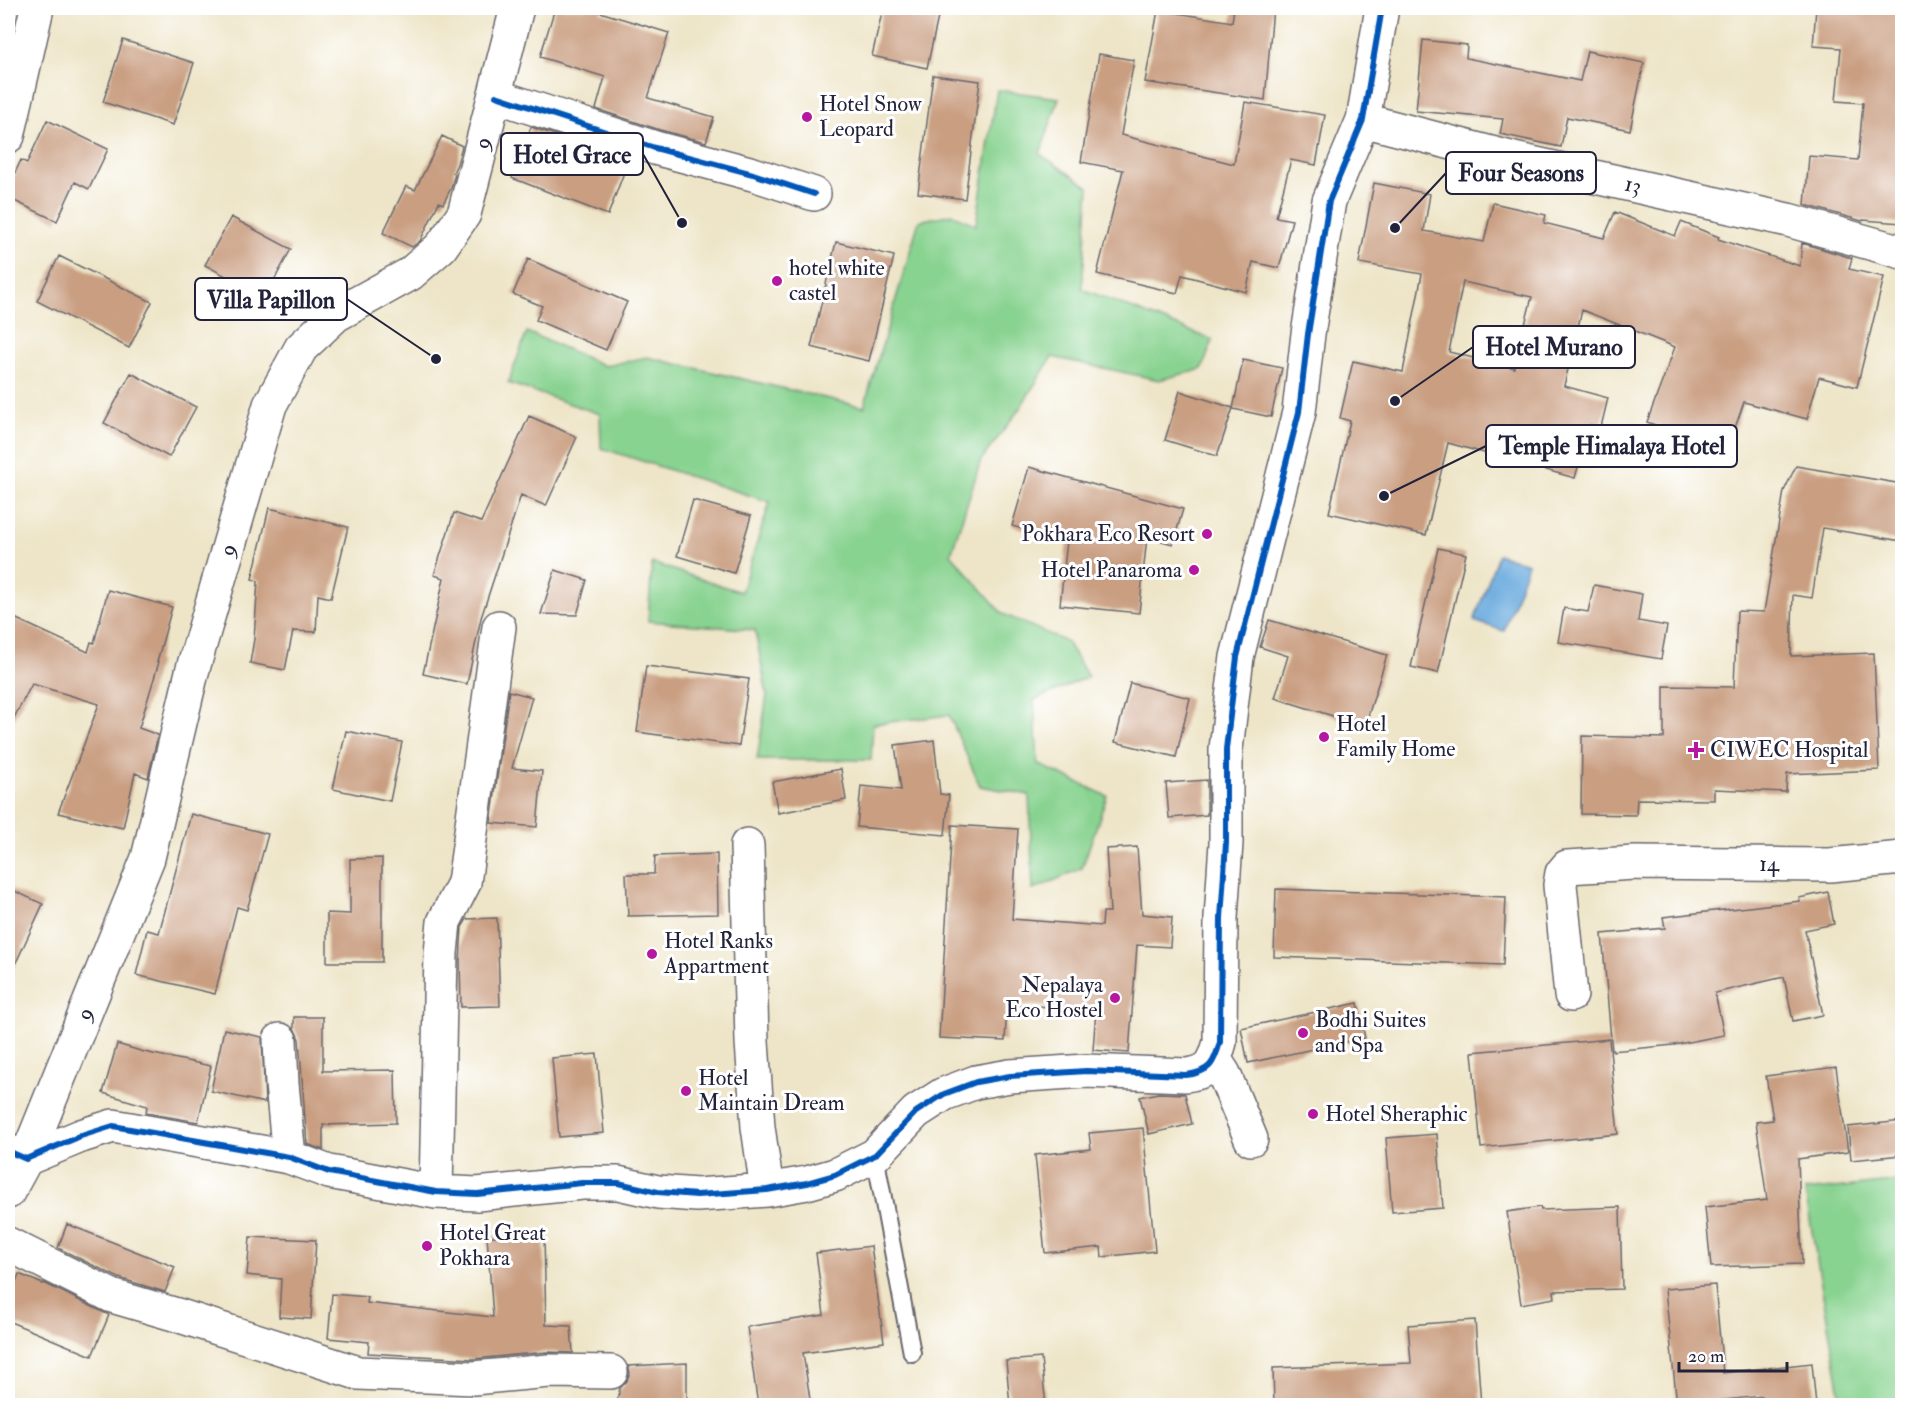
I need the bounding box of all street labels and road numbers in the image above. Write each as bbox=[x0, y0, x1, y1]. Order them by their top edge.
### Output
street label: 9 bbox=[467, 134, 498, 154]
street label: 13 bbox=[1622, 170, 1644, 200]
street label: 9 bbox=[212, 541, 243, 561]
street label: 14 bbox=[1759, 850, 1780, 878]
street label: 9 bbox=[69, 1004, 100, 1026]

